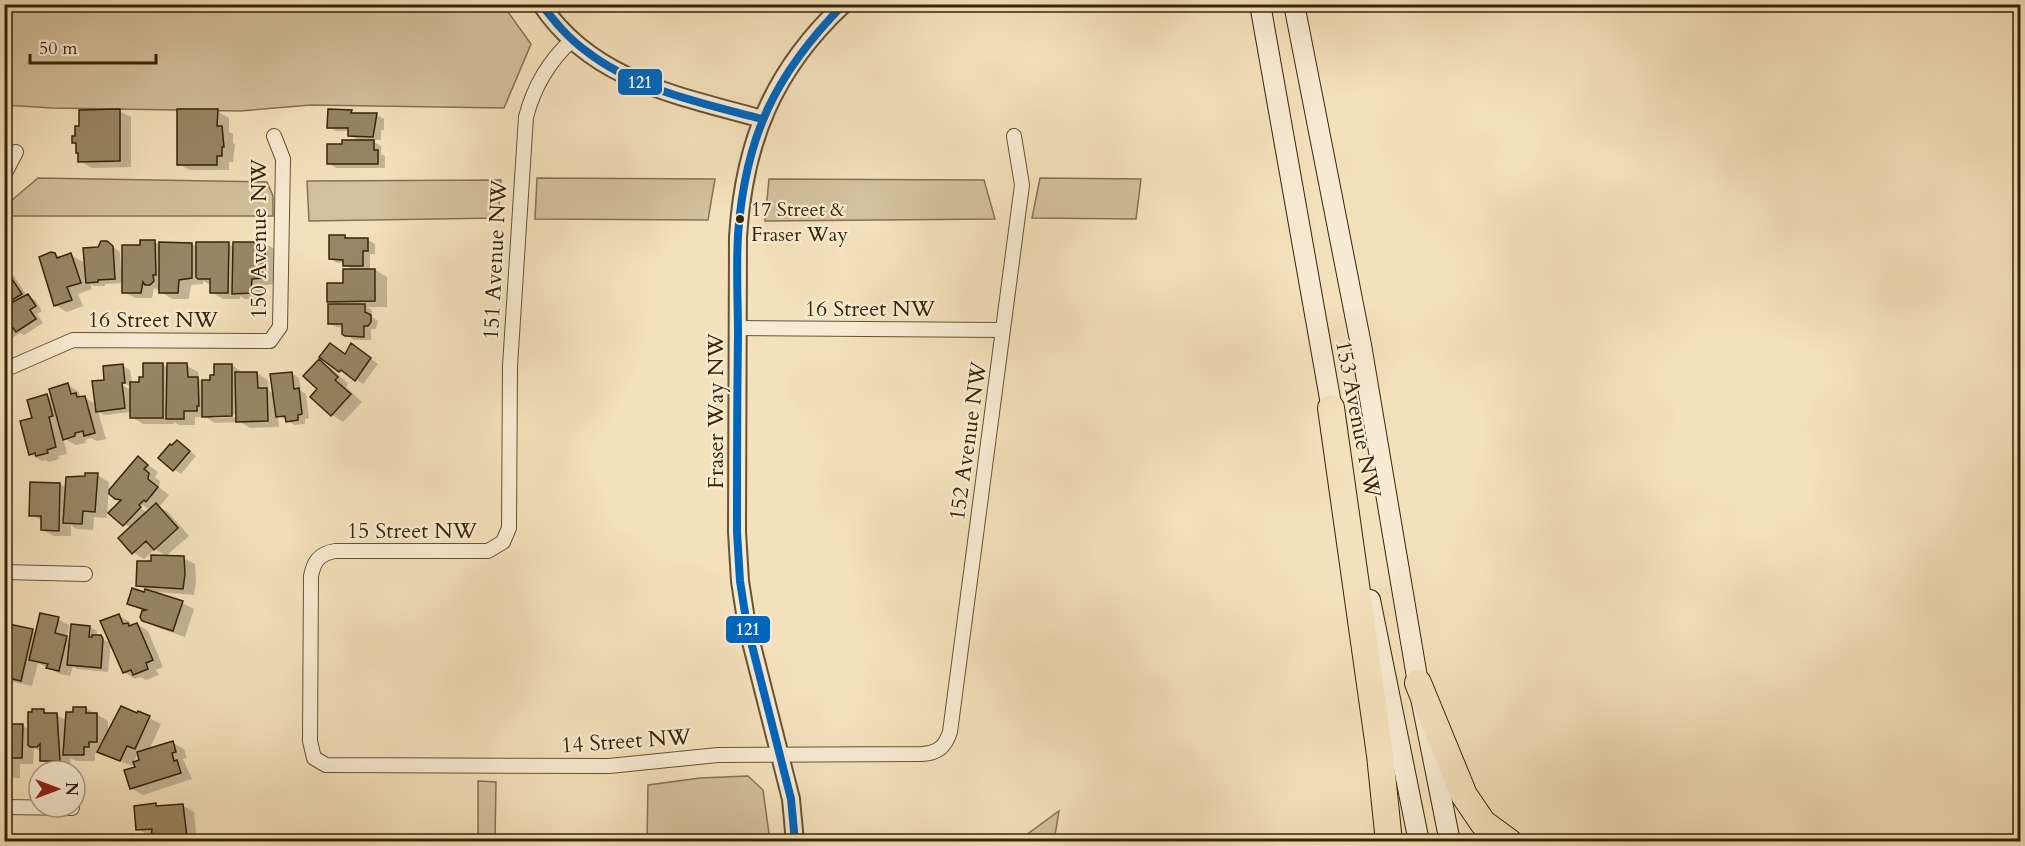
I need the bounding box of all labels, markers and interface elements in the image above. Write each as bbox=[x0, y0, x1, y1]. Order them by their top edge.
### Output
scale bar bbox=[30, 27, 156, 65]
text: 50 m bbox=[39, 36, 78, 61]
line badge: 121 bbox=[617, 68, 663, 96]
text: 121 bbox=[628, 72, 652, 94]
street label: 150 Avenue NW bbox=[244, 158, 274, 319]
street label: 151 Avenue NW bbox=[476, 179, 514, 341]
place label: 17 Street & Fraser Way bbox=[751, 196, 849, 248]
marker: 17 Street & Fraser Way bbox=[734, 213, 746, 225]
street label: 16 Street NW bbox=[805, 294, 936, 324]
street label: 16 Street NW bbox=[88, 305, 219, 335]
street label: Fraser Way NW bbox=[701, 332, 731, 489]
street label: 153 Avenue NW bbox=[1328, 338, 1388, 501]
street label: 152 Avenue NW bbox=[942, 359, 994, 522]
street label: 15 Street NW bbox=[347, 516, 478, 546]
line badge: 121 bbox=[725, 615, 771, 644]
text: 121 bbox=[736, 619, 760, 641]
street label: 14 Street NW bbox=[560, 721, 693, 761]
north arrow bbox=[27, 759, 87, 819]
text: N bbox=[60, 782, 82, 796]

